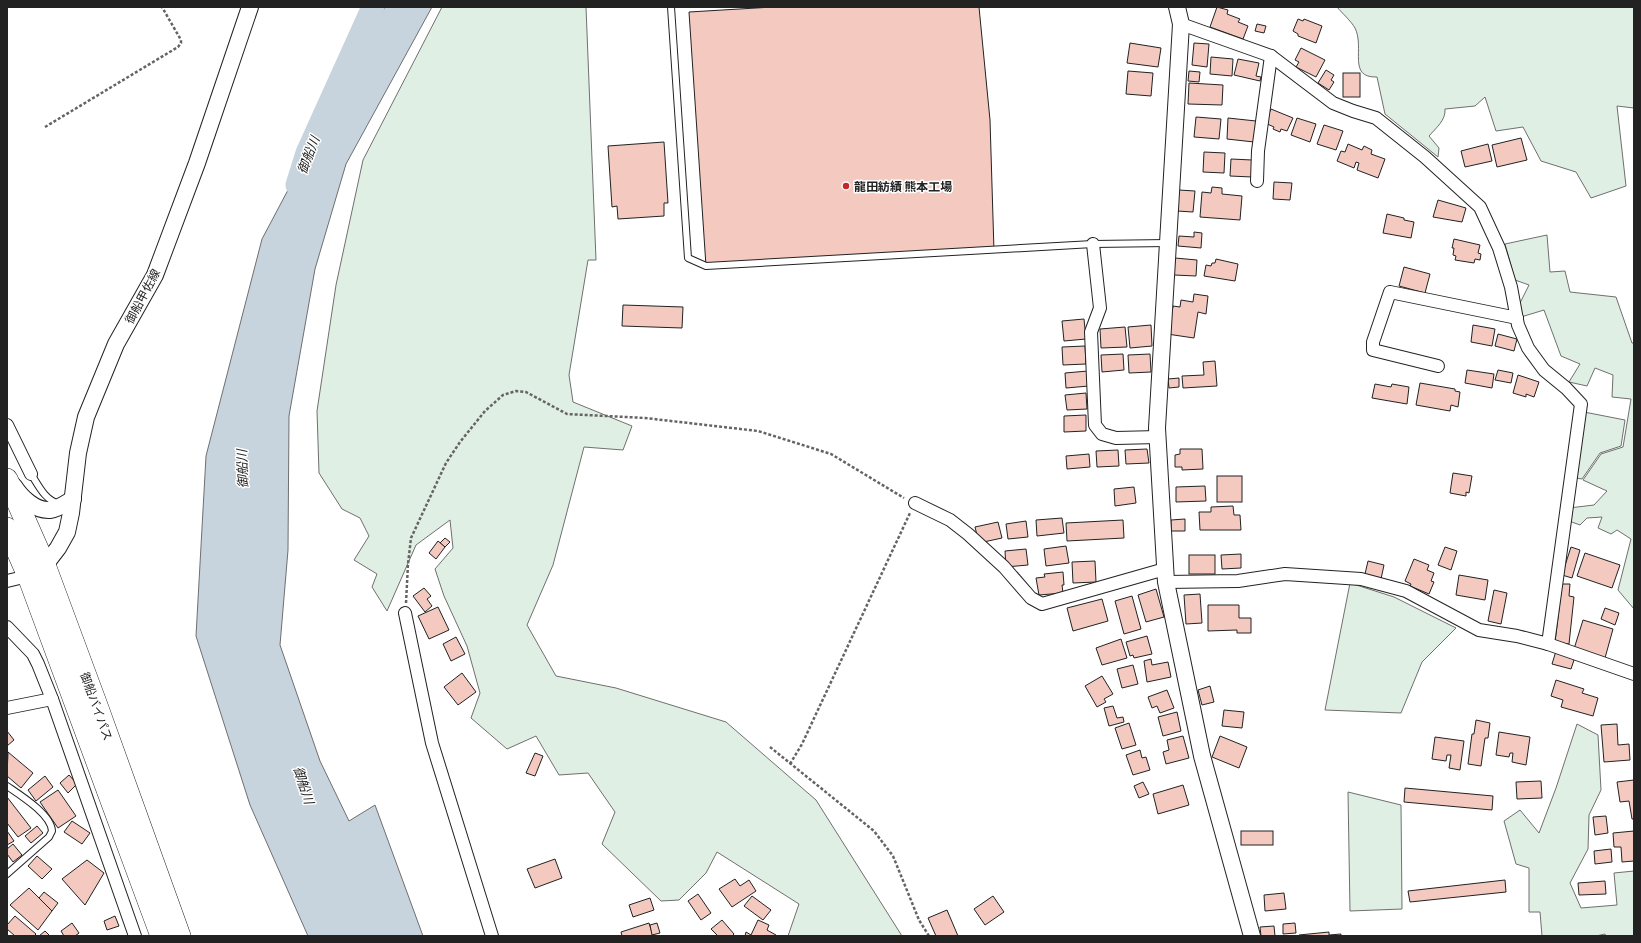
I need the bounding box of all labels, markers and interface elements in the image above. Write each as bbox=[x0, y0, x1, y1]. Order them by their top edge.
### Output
water label: 御船川 bbox=[294, 132, 323, 176]
place label: 龍田紡績 熊本工場 bbox=[854, 179, 952, 193]
marker: 龍田紡績 熊本工場 bbox=[841, 181, 851, 191]
street label: 御船甲佐線 bbox=[122, 266, 162, 326]
water label: 御船川 bbox=[233, 447, 251, 489]
street label: 御船バイパス bbox=[78, 670, 116, 742]
water label: 御船川 bbox=[290, 764, 318, 808]

